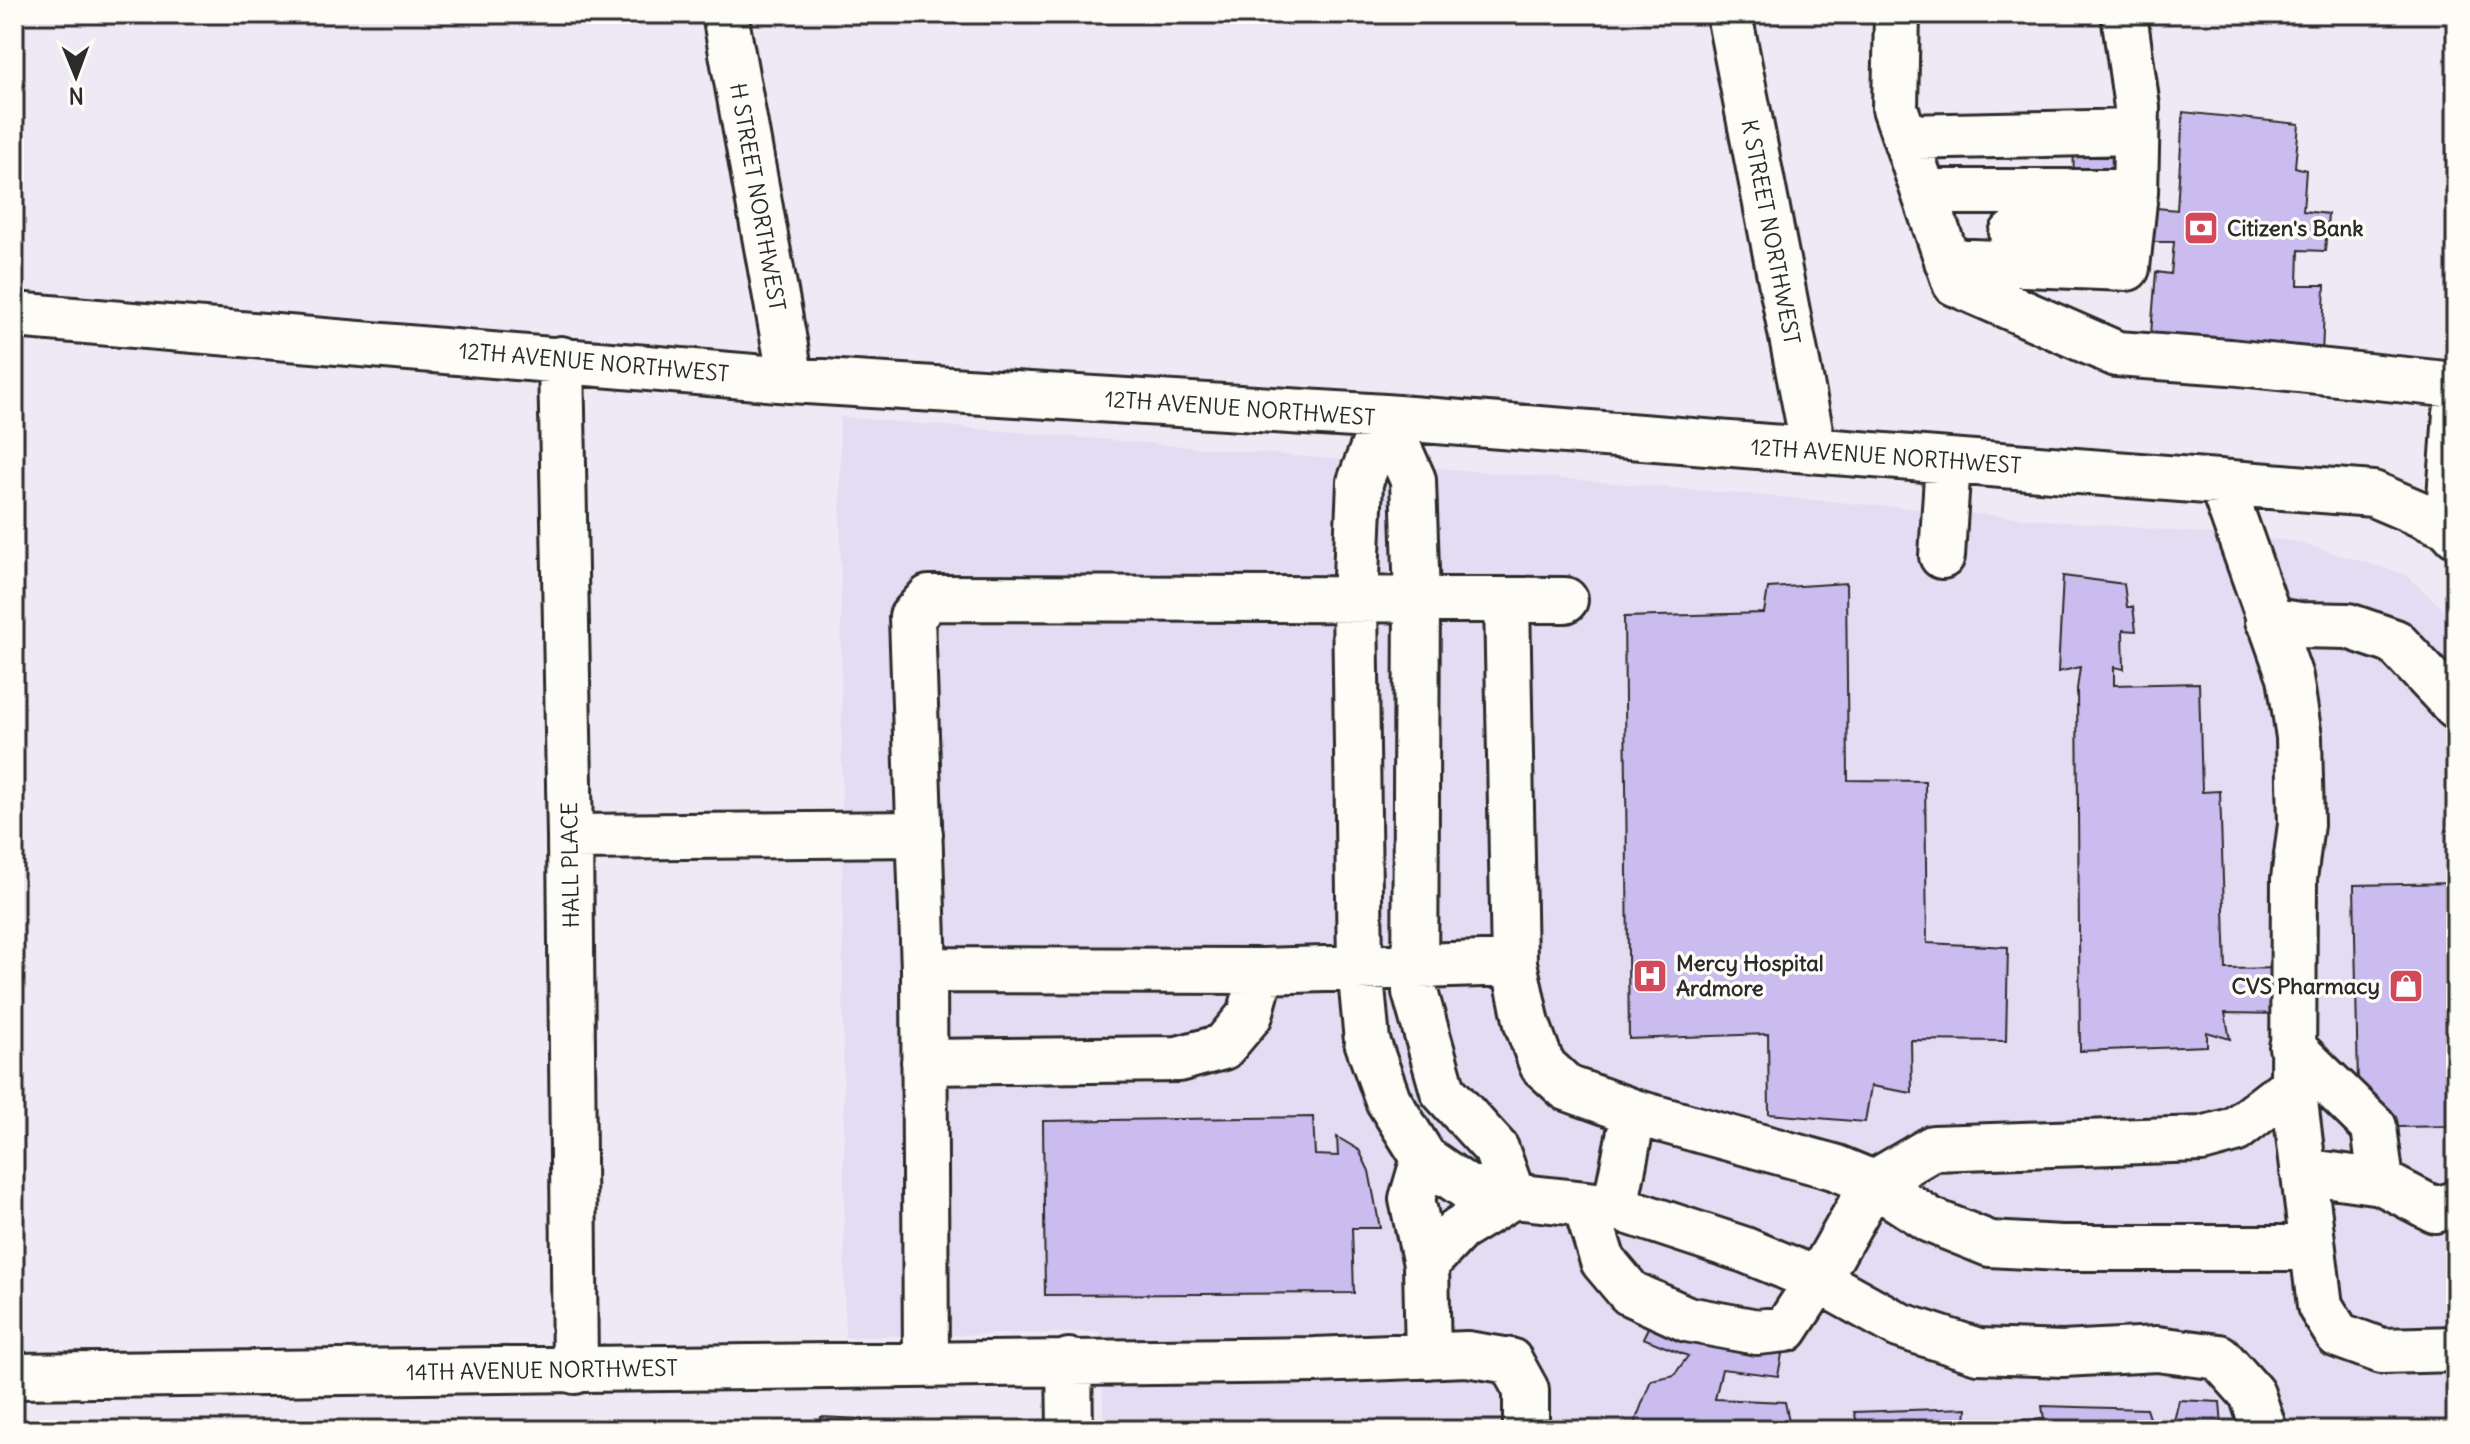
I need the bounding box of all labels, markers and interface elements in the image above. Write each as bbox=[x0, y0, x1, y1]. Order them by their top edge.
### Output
north arrow bbox=[36, 36, 116, 116]
street label: H STREET NORTHWEST bbox=[724, 81, 792, 313]
text: N bbox=[69, 82, 84, 110]
street label: K STREET NORTHWEST bbox=[1735, 117, 1807, 347]
bank icon: Citizen's Bank bbox=[2182, 209, 2220, 247]
place label: Citizen's Bank bbox=[2227, 214, 2364, 242]
street label: 12TH AVENUE NORTHWEST bbox=[458, 336, 730, 388]
street label: 12TH AVENUE NORTHWEST bbox=[1104, 385, 1376, 431]
street label: 12TH AVENUE NORTHWEST bbox=[1750, 433, 2022, 479]
street label: HALL PLACE bbox=[555, 802, 585, 928]
place label: Mercy Hospital Ardmore bbox=[1676, 949, 1824, 1002]
hospital icon: Mercy Hospital Ardmore bbox=[1631, 957, 1669, 995]
shop icon: CVS Pharmacy bbox=[2387, 967, 2425, 1005]
place label: CVS Pharmacy bbox=[2231, 972, 2380, 1000]
street label: 14TH AVENUE NORTHWEST bbox=[406, 1354, 678, 1386]

